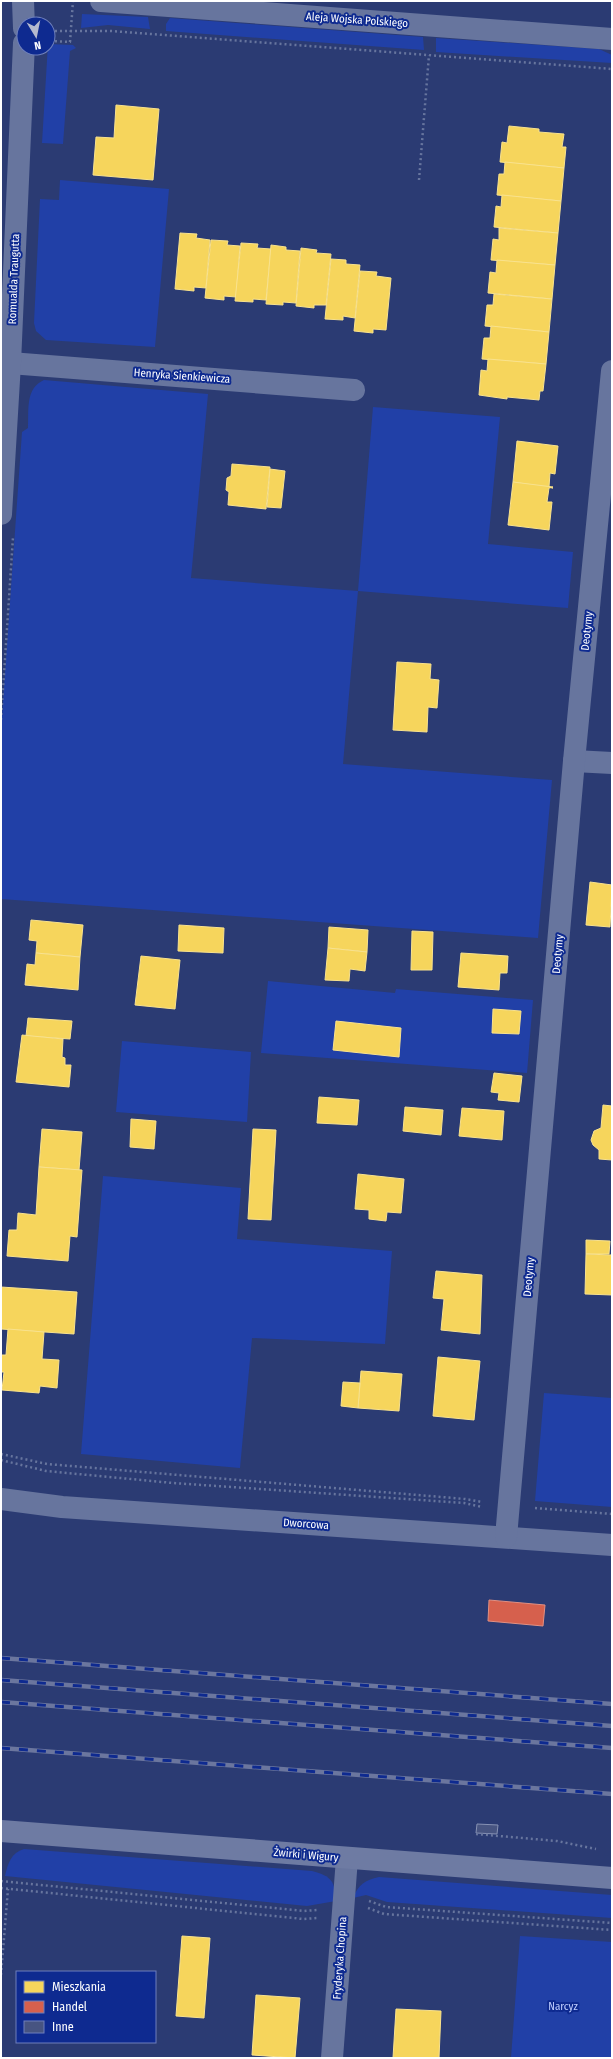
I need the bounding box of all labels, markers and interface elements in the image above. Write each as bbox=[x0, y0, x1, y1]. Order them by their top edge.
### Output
street label: Aleja Wojska Polskiego bbox=[306, 10, 409, 30]
north arrow bbox=[16, 16, 56, 56]
text: N bbox=[33, 38, 42, 52]
street label: Romualda Traugutta bbox=[6, 234, 22, 324]
street label: Henryka Sienkiewicza bbox=[133, 366, 231, 386]
street label: Deotymy bbox=[578, 611, 596, 651]
street label: Deotymy bbox=[550, 934, 566, 974]
street label: Deotymy bbox=[521, 1257, 537, 1297]
street label: Dworcowa bbox=[283, 1516, 329, 1532]
street label: Żwirki i Wigury bbox=[273, 1845, 339, 1864]
street label: Fryderyka Chopina bbox=[331, 1916, 349, 2000]
legend bbox=[16, 1971, 156, 2043]
text: Mieszkania bbox=[52, 1980, 106, 1994]
text: Handel bbox=[52, 2000, 87, 2014]
park label: Narcyz bbox=[548, 2000, 578, 2013]
text: Inne bbox=[52, 2020, 74, 2034]

